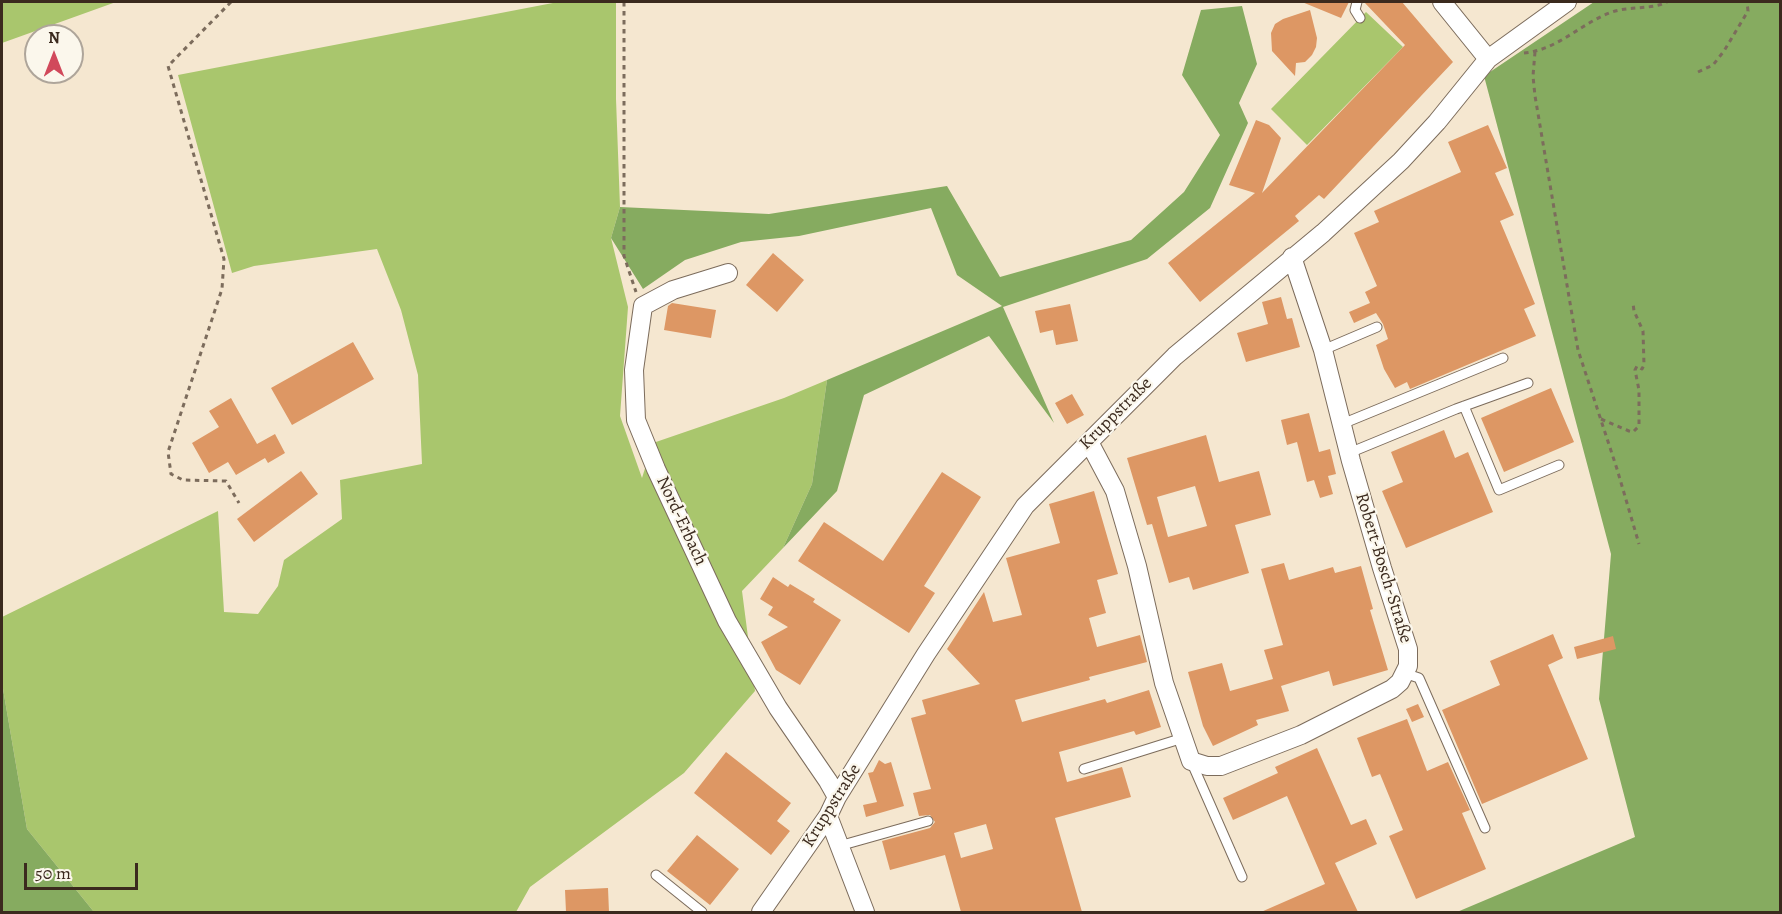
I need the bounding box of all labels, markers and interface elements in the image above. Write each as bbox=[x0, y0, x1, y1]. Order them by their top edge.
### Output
north arrow bbox=[24, 24, 84, 84]
text: N bbox=[48, 27, 60, 49]
street label: Kruppstraße bbox=[1075, 373, 1157, 455]
street label: Nord-Erbach bbox=[651, 473, 711, 569]
street label: Robert-Bosch-Straße bbox=[1350, 490, 1416, 646]
street label: Kruppstraße bbox=[798, 760, 866, 852]
scale bar bbox=[27, 851, 141, 889]
text: 50 m bbox=[35, 861, 71, 885]

